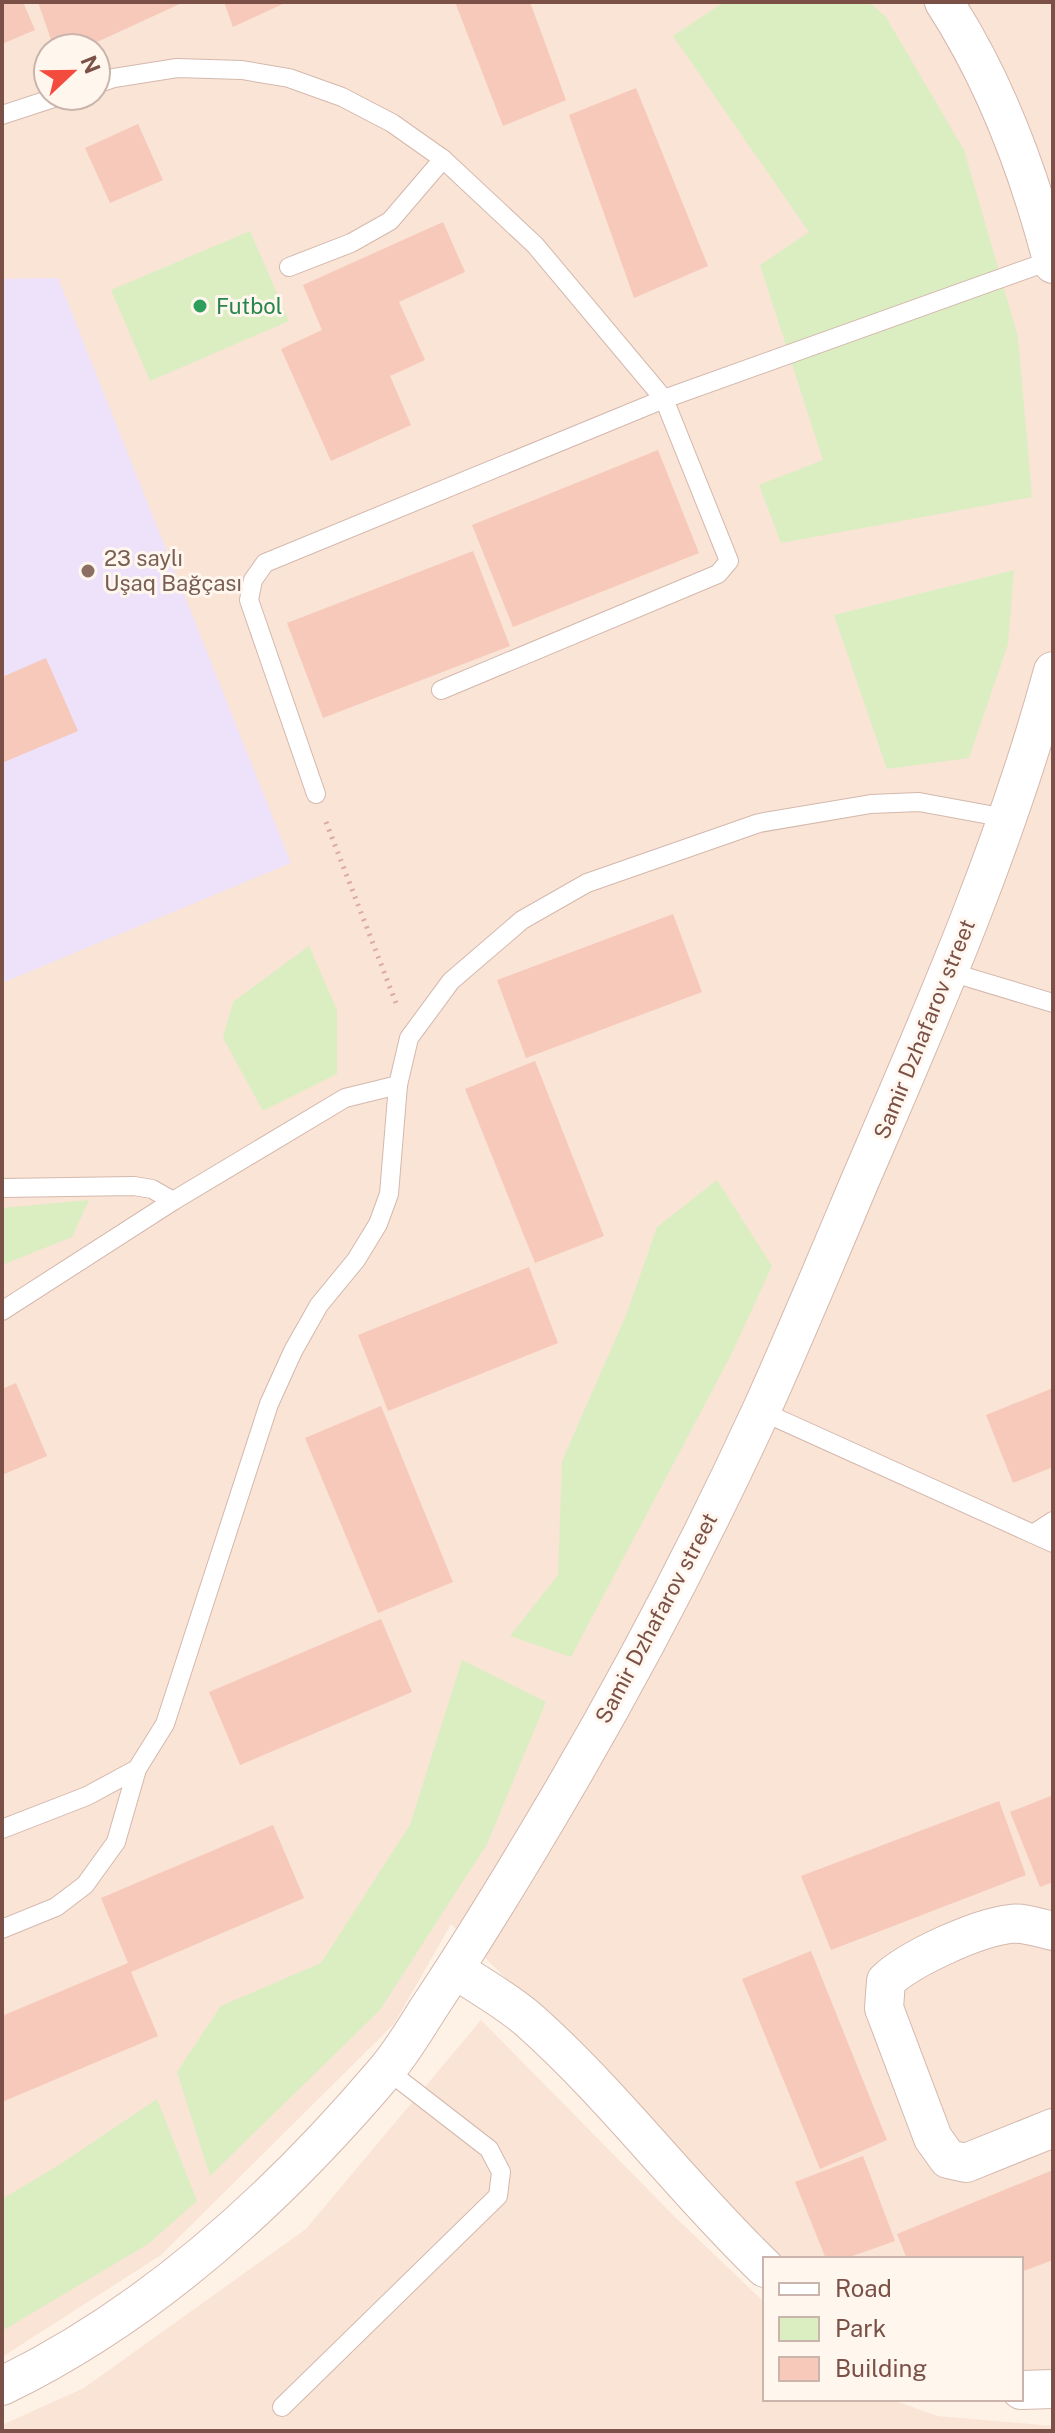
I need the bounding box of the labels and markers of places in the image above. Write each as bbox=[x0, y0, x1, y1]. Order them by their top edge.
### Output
place label: Futbol bbox=[216, 293, 282, 319]
marker: Futbol bbox=[191, 297, 209, 315]
place label: 23 saylı Uşaq Bağçası bbox=[104, 545, 242, 596]
marker: 23 saylı Uşaq Bağçası bbox=[79, 562, 97, 580]

